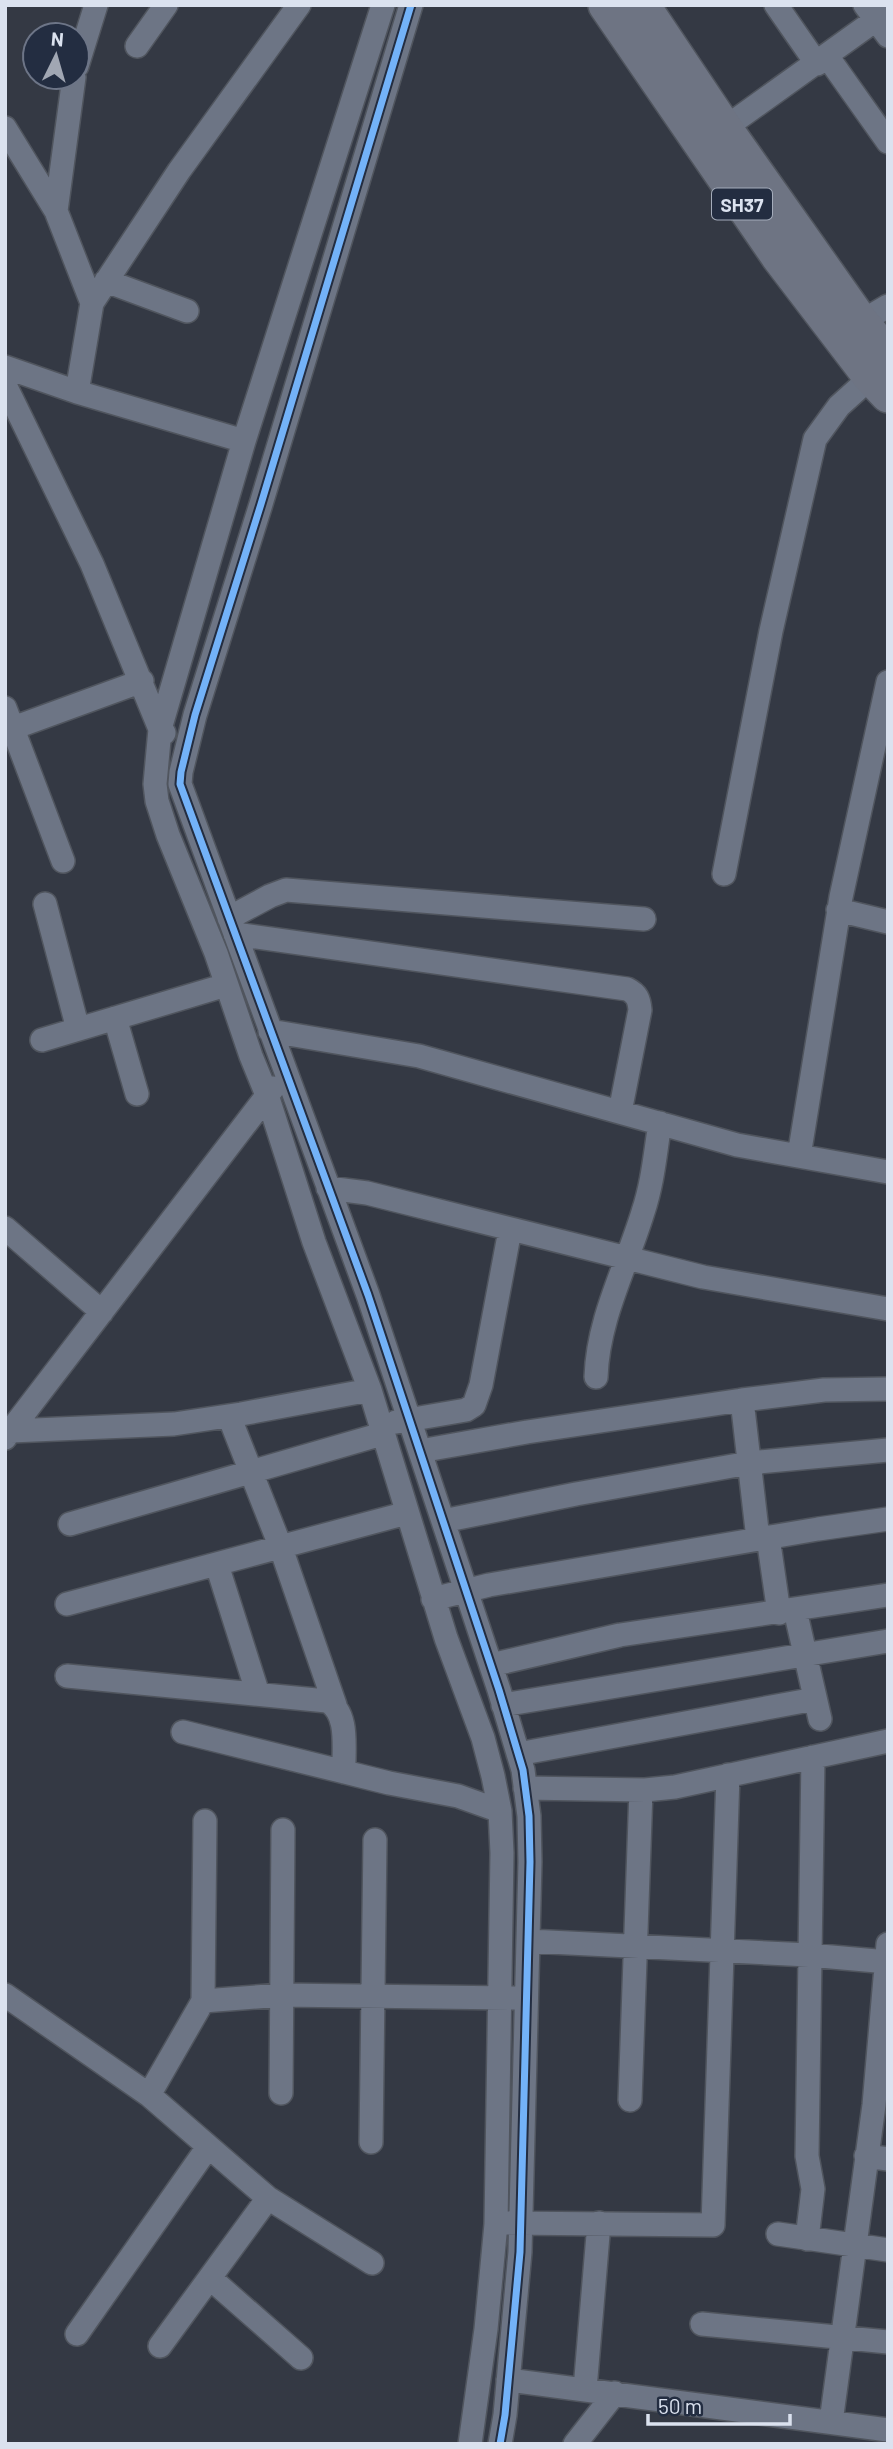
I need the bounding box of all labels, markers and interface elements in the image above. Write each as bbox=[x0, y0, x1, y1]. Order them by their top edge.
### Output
north arrow bbox=[21, 21, 91, 91]
text: N bbox=[50, 27, 65, 51]
road number: SH37 bbox=[712, 188, 772, 220]
scale bar bbox=[648, 2382, 790, 2426]
text: 50 m bbox=[658, 2393, 702, 2418]

